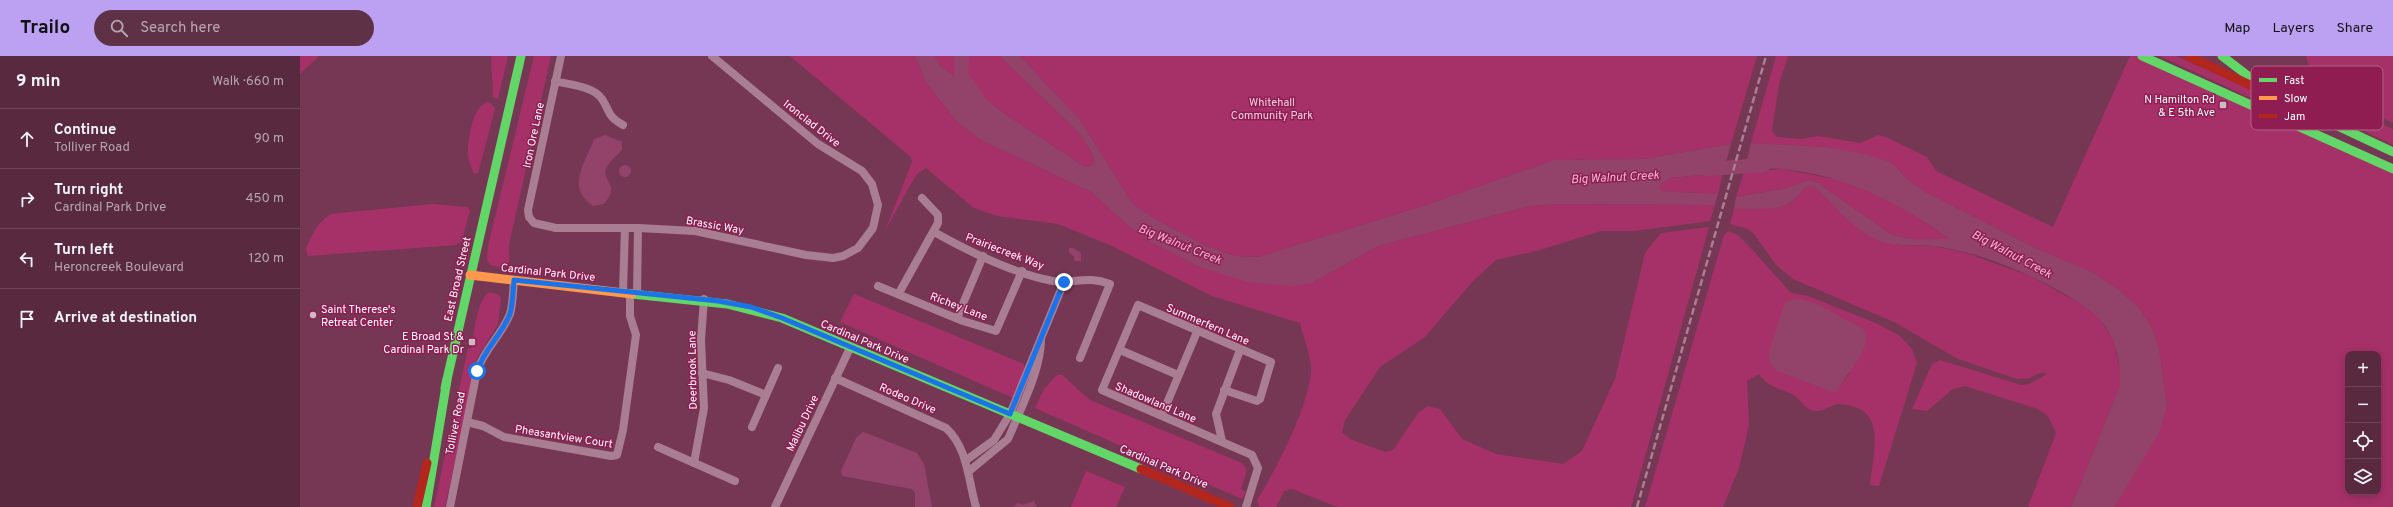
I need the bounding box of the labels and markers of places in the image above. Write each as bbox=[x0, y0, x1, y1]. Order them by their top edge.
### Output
place label: N Hamilton Rd & E 5th Ave bbox=[2144, 93, 2215, 120]
marker: N Hamilton Rd & E 5th Ave bbox=[2218, 100, 2228, 110]
place label: Saint Therese's Retreat Center bbox=[321, 303, 396, 330]
marker: Saint Therese's Retreat Center bbox=[308, 310, 318, 320]
place label: E Broad St & Cardinal Park Dr bbox=[383, 330, 465, 357]
marker: E Broad St & Cardinal Park Dr bbox=[467, 337, 477, 347]

